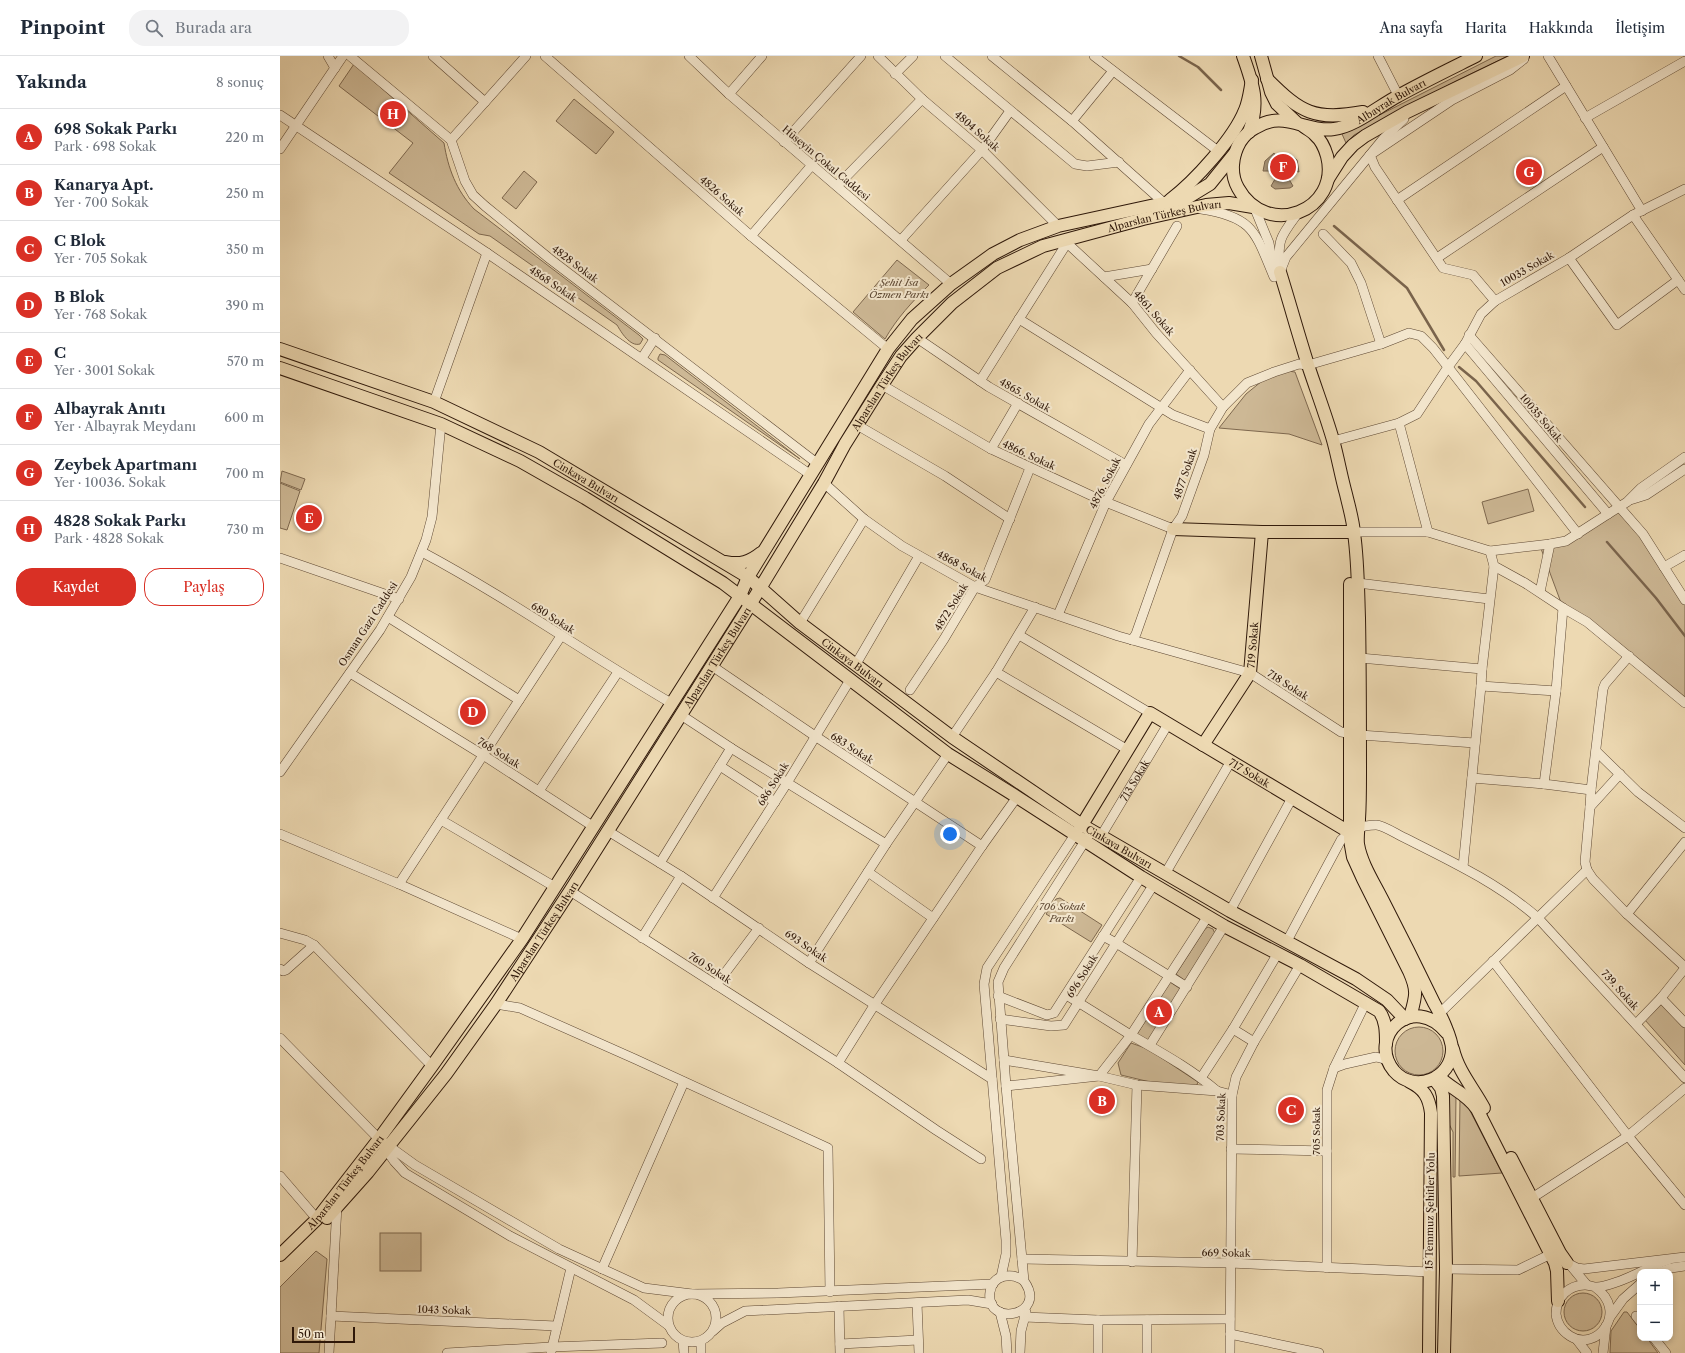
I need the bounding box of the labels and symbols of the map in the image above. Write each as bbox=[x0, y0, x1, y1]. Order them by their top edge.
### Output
street label: Albayrak Bulvarı bbox=[1353, 76, 1428, 127]
pin: H bbox=[380, 99, 406, 129]
street label: 4804 Sokak bbox=[952, 108, 1003, 155]
street label: Hüseyin Çokal Caddesi bbox=[780, 123, 872, 203]
pin: F bbox=[1270, 152, 1296, 182]
pin: G bbox=[1516, 157, 1542, 187]
street label: 4826 Sokak bbox=[697, 173, 748, 220]
street label: Alparslan Türkeş Bulvarı bbox=[1105, 197, 1222, 235]
street label: 4828 Sokak bbox=[549, 242, 602, 286]
street label: 10033 Sokak bbox=[1498, 248, 1557, 289]
street label: 4868 Sokak bbox=[527, 263, 580, 305]
park label: Şehit İsa Özmen Parkı bbox=[869, 276, 929, 301]
street label: 4861. Sokak bbox=[1131, 288, 1178, 339]
street label: Alparslan Türkeş Bulvarı bbox=[848, 330, 925, 434]
street label: 4865. Sokak bbox=[997, 375, 1054, 415]
street label: 10035 Sokak bbox=[1517, 391, 1566, 446]
street label: 4866. Sokak bbox=[1000, 437, 1059, 474]
street label: 4877 Sokak bbox=[1170, 446, 1200, 501]
street label: 4876. Sokak bbox=[1086, 454, 1124, 511]
street label: Cinkaya Bulvarı bbox=[551, 455, 621, 505]
pin: E bbox=[296, 503, 322, 533]
street label: 4868 Sokak bbox=[935, 547, 990, 585]
street label: Osman Gazi Caddesi bbox=[336, 579, 400, 669]
street label: 4872 Sokak bbox=[931, 580, 971, 633]
street label: 680 Sokak bbox=[529, 599, 578, 638]
street label: Alparslan Türkeş Bulvarı bbox=[680, 605, 754, 711]
street label: 719 Sokak bbox=[1244, 620, 1261, 669]
street label: Cinkaya Bulvarı bbox=[819, 635, 886, 690]
street label: 718 Sokak bbox=[1265, 667, 1312, 704]
pin: D bbox=[460, 697, 486, 727]
street label: 683 Sokak bbox=[828, 729, 877, 767]
street label: 768 Sokak bbox=[475, 735, 524, 772]
street label: 717 Sokak bbox=[1227, 755, 1273, 790]
street label: 713 Sokak bbox=[1117, 756, 1152, 803]
street label: 686 Sokak bbox=[754, 759, 792, 808]
street label: Cinkaya Bulvarı bbox=[1084, 822, 1155, 871]
your location bbox=[940, 824, 960, 844]
street label: Alparslan Türkeş Bulvarı bbox=[506, 879, 581, 984]
park label: 706 Sokak Parkı bbox=[1039, 900, 1086, 925]
street label: 693 Sokak bbox=[782, 927, 831, 966]
street label: 760 Sokak bbox=[686, 949, 735, 987]
street label: 696 Sokak bbox=[1064, 951, 1101, 1000]
street label: 739. Sokak bbox=[1598, 967, 1642, 1014]
pin: A bbox=[1146, 997, 1172, 1027]
pin: B bbox=[1089, 1086, 1115, 1116]
street label: 703 Sokak bbox=[1214, 1091, 1228, 1141]
pin: C bbox=[1278, 1095, 1304, 1125]
street label: 705 Sokak bbox=[1310, 1106, 1323, 1155]
street label: Alparslan Türkeş Bulvarı bbox=[303, 1132, 386, 1233]
street label: 15 Temmuz Şehitler Yolu bbox=[1422, 1152, 1438, 1270]
street label: 669 Sokak bbox=[1201, 1246, 1252, 1260]
street label: 1043 Sokak bbox=[417, 1303, 472, 1317]
scale bar bbox=[292, 1325, 355, 1344]

